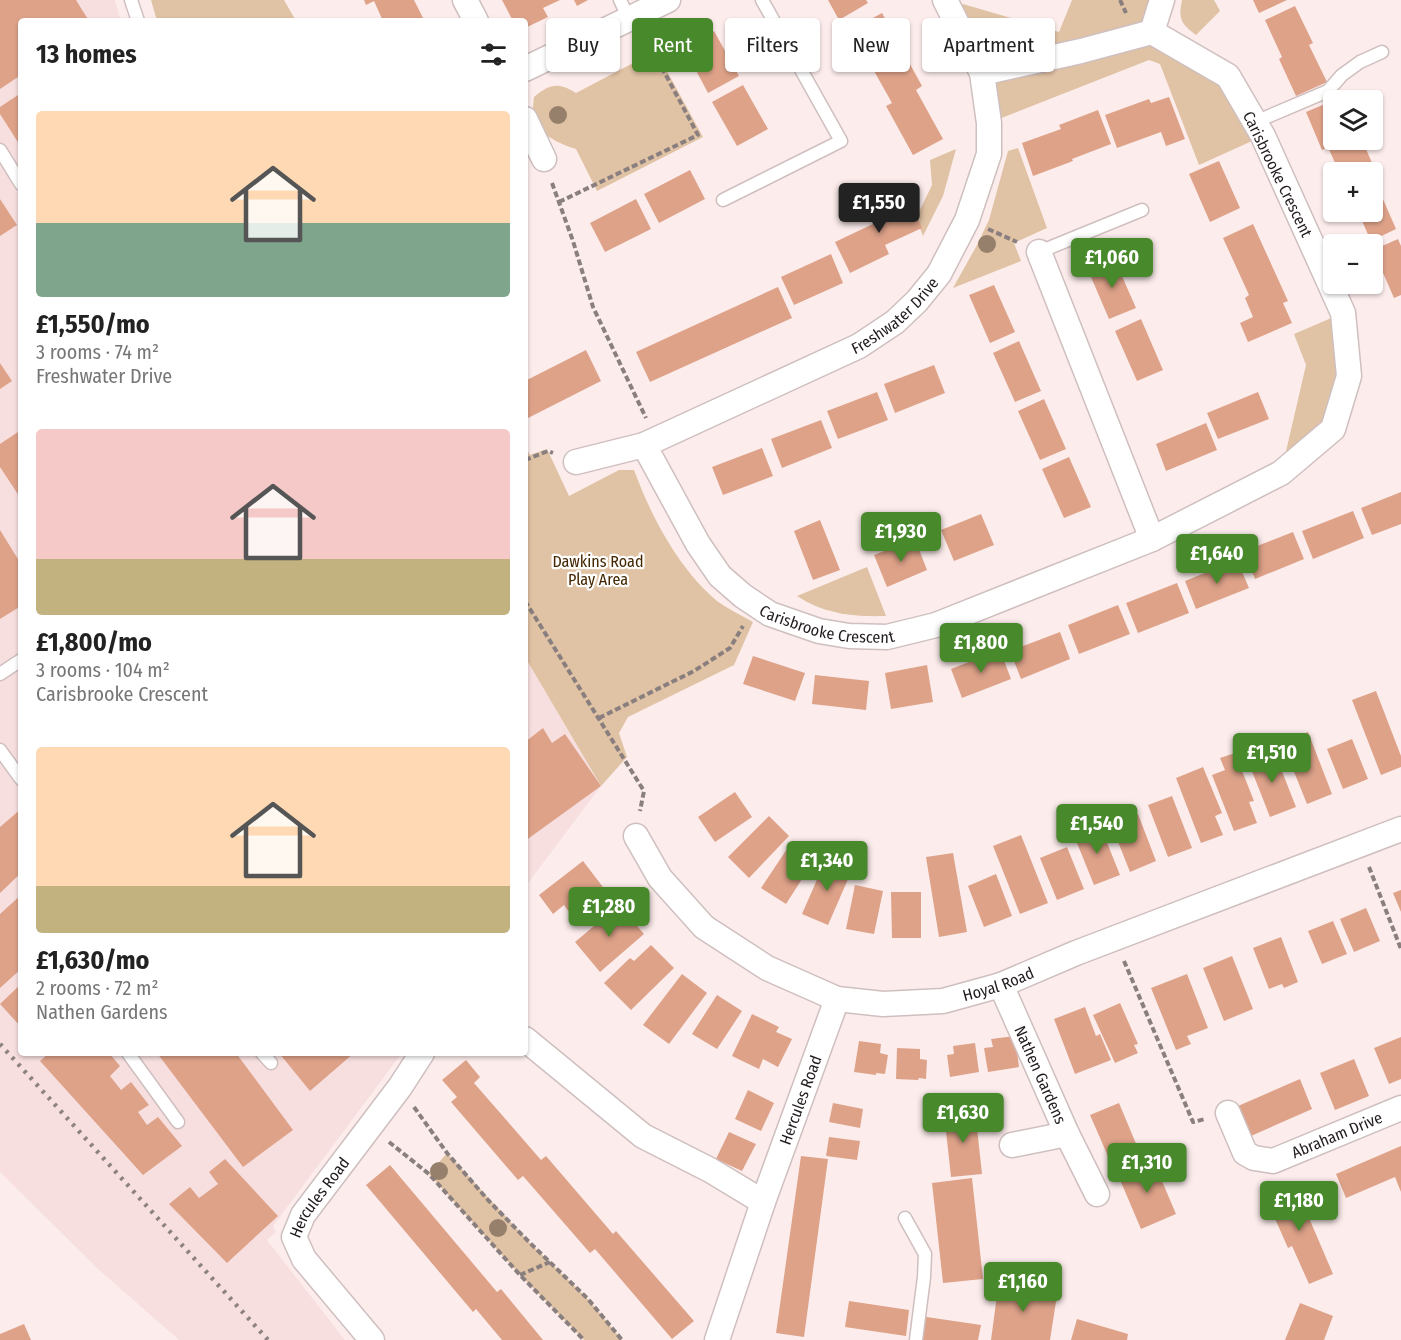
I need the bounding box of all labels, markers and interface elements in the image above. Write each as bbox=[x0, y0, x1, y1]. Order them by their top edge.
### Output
chip: Buy bbox=[546, 18, 620, 72]
chip: Rent bbox=[632, 18, 713, 72]
chip: Filters bbox=[725, 18, 820, 72]
chip: New bbox=[832, 18, 910, 72]
chip: Apartment bbox=[922, 18, 1055, 72]
icon: filters bbox=[477, 38, 510, 71]
text: 13 homes bbox=[36, 39, 137, 70]
map controls bbox=[1323, 90, 1383, 294]
button: layers bbox=[1323, 90, 1383, 150]
street label: Carisbrooke Crescent bbox=[1239, 108, 1317, 241]
icon: home bbox=[219, 150, 327, 258]
button: + bbox=[1323, 162, 1383, 222]
pin: £1,550 bbox=[830, 183, 928, 234]
text: £1,550 bbox=[853, 190, 905, 214]
button: − bbox=[1323, 234, 1383, 294]
pin: £1,060 bbox=[1063, 238, 1161, 289]
text: £1,060 bbox=[1085, 245, 1139, 269]
street label: Freshwater Drive bbox=[849, 273, 943, 358]
text: £1,550/mo bbox=[36, 309, 150, 340]
text: 3 rooms · 74 m² bbox=[36, 340, 159, 364]
text: Freshwater Drive bbox=[36, 364, 172, 388]
icon: home bbox=[219, 468, 327, 576]
pin: £1,930 bbox=[852, 512, 950, 563]
text: £1,930 bbox=[875, 519, 927, 543]
pin: £1,640 bbox=[1168, 534, 1266, 585]
text: £1,640 bbox=[1190, 541, 1244, 565]
park label: Dawkins Road Play Area bbox=[552, 552, 644, 589]
street label: Carisbrooke Crescent bbox=[756, 601, 897, 647]
pin: £1,800 bbox=[932, 623, 1030, 674]
text: £1,800/mo bbox=[36, 627, 152, 658]
text: £1,800 bbox=[954, 630, 1008, 654]
text: 3 rooms · 104 m² bbox=[36, 658, 170, 682]
text: Carisbrooke Crescent bbox=[36, 682, 208, 706]
pin: £1,510 bbox=[1223, 733, 1321, 784]
text: £1,510 bbox=[1247, 740, 1297, 764]
icon: home bbox=[219, 786, 327, 894]
pin: £1,540 bbox=[1048, 804, 1146, 855]
text: £1,540 bbox=[1070, 811, 1124, 835]
pin: £1,340 bbox=[778, 841, 876, 892]
text: £1,340 bbox=[800, 848, 854, 872]
pin: £1,280 bbox=[560, 887, 658, 938]
text: £1,280 bbox=[583, 894, 635, 918]
text: £1,630/mo bbox=[36, 945, 149, 976]
street label: Hoyal Road bbox=[961, 963, 1037, 1005]
text: 2 rooms · 72 m² bbox=[36, 976, 158, 1000]
text: Nathen Gardens bbox=[36, 1000, 168, 1024]
street label: Nathen Gardens bbox=[1010, 1023, 1070, 1127]
street label: Hercules Road bbox=[776, 1053, 826, 1147]
pin: £1,630 bbox=[914, 1093, 1012, 1144]
text: £1,630 bbox=[937, 1100, 989, 1124]
street label: Abraham Drive bbox=[1289, 1108, 1385, 1162]
pin: £1,310 bbox=[1098, 1143, 1196, 1194]
text: £1,310 bbox=[1122, 1150, 1172, 1174]
street label: Hercules Road bbox=[286, 1154, 353, 1241]
pin: £1,180 bbox=[1250, 1181, 1348, 1232]
text: £1,180 bbox=[1274, 1188, 1324, 1212]
pin: £1,160 bbox=[974, 1262, 1072, 1313]
text: £1,160 bbox=[998, 1269, 1048, 1293]

